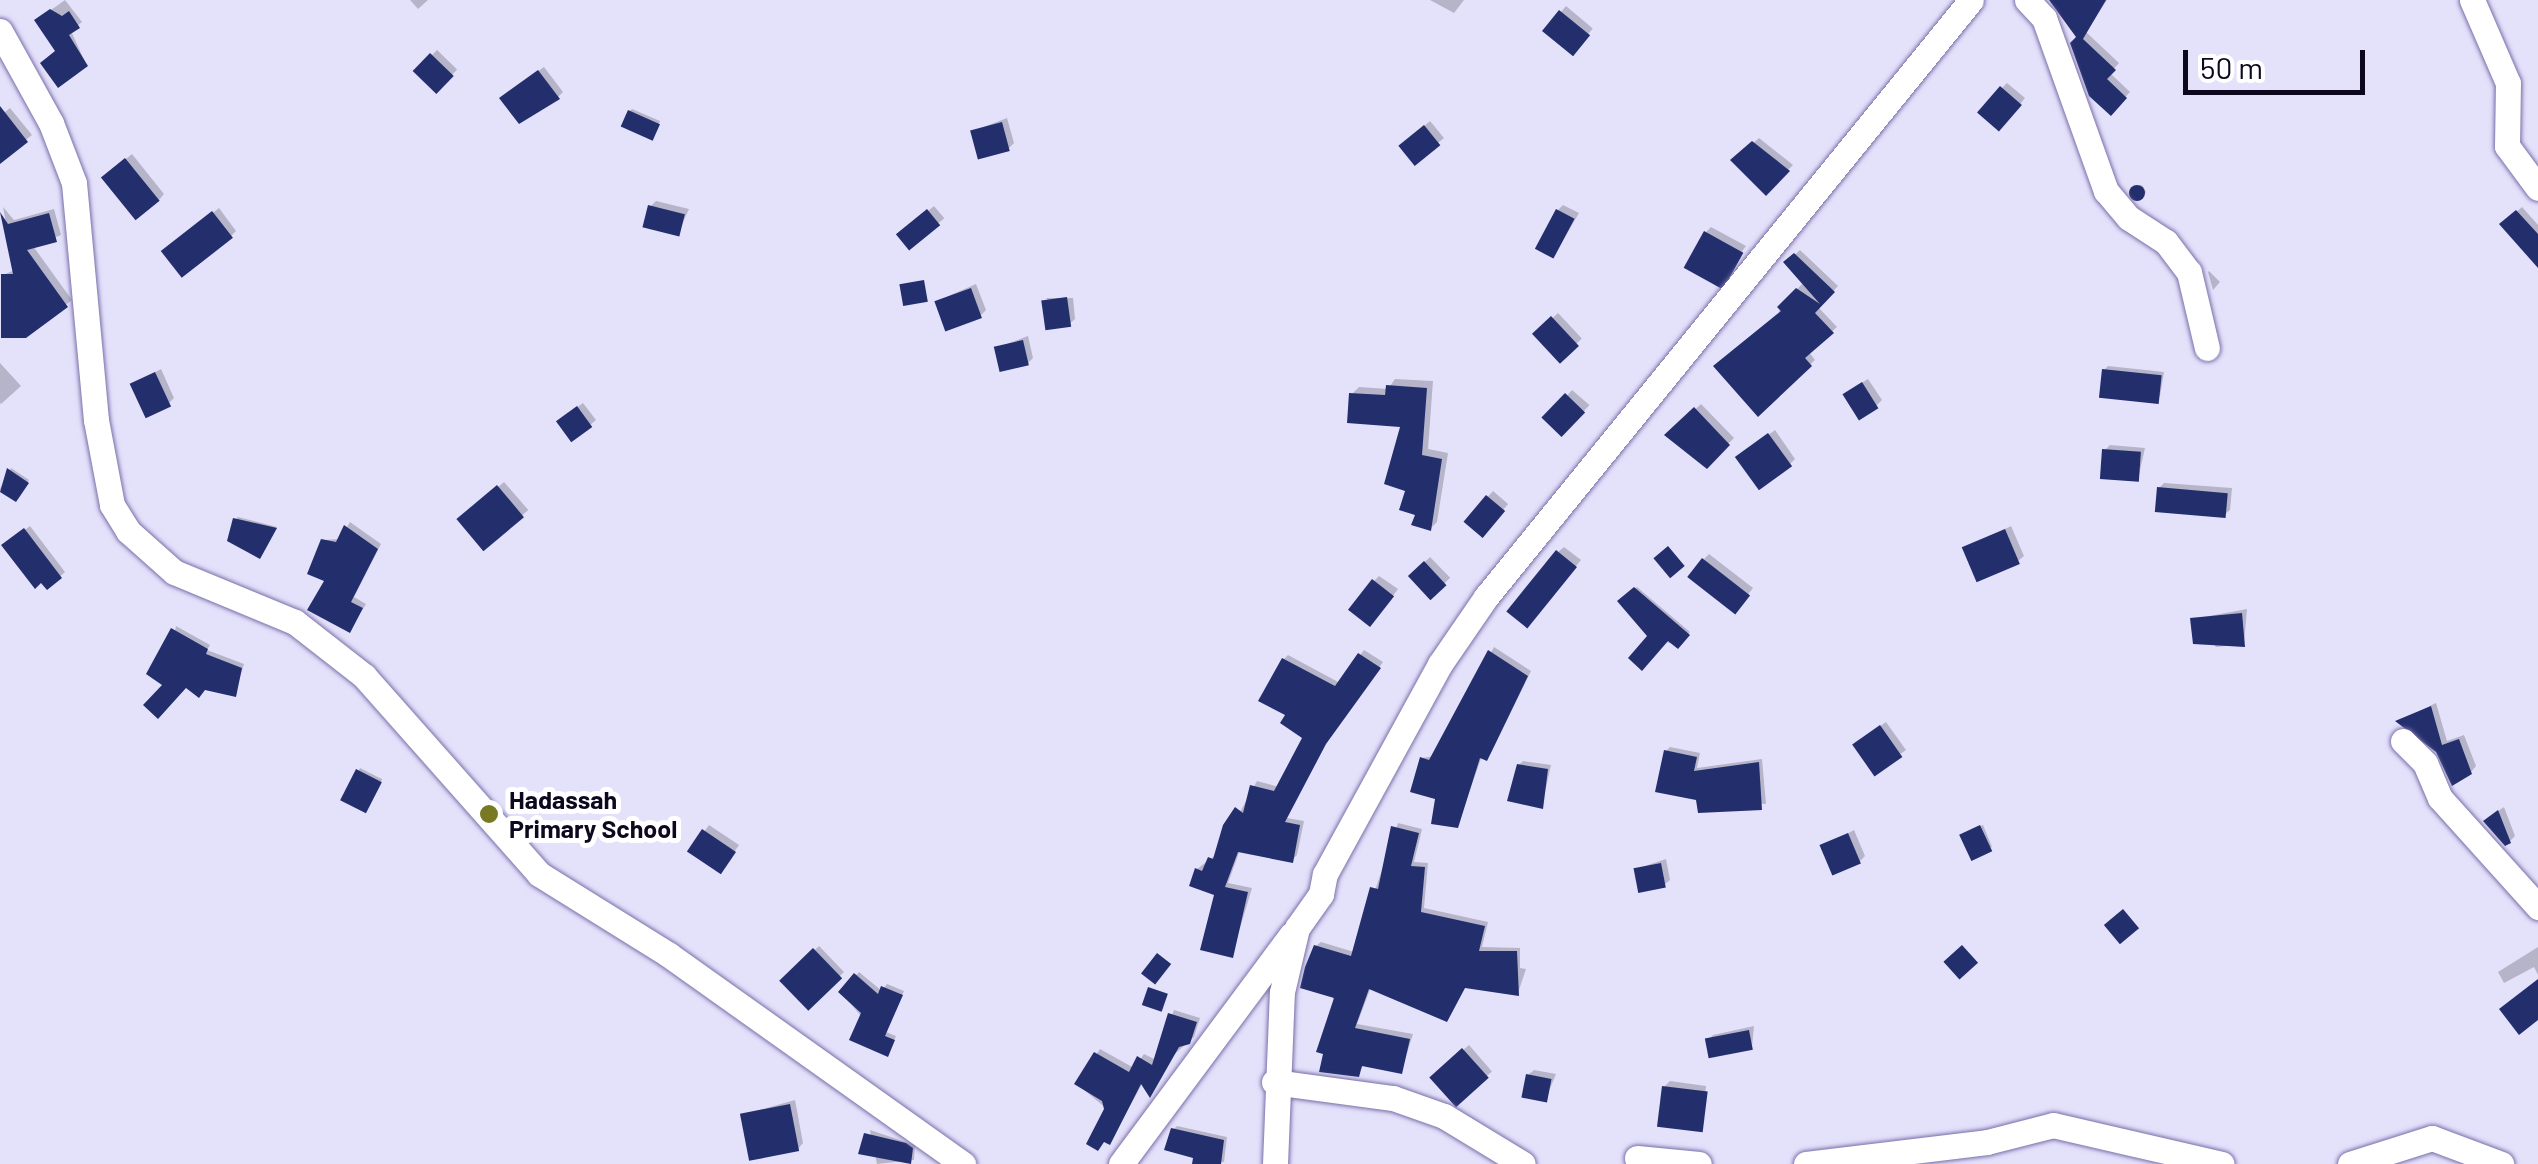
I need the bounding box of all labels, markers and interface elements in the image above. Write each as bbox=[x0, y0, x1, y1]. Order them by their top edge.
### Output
scale bar bbox=[2188, 30, 2370, 92]
text: 50 m bbox=[2200, 49, 2263, 85]
place label: Hadassah Primary School bbox=[509, 785, 677, 844]
marker: Hadassah Primary School bbox=[478, 803, 500, 825]

